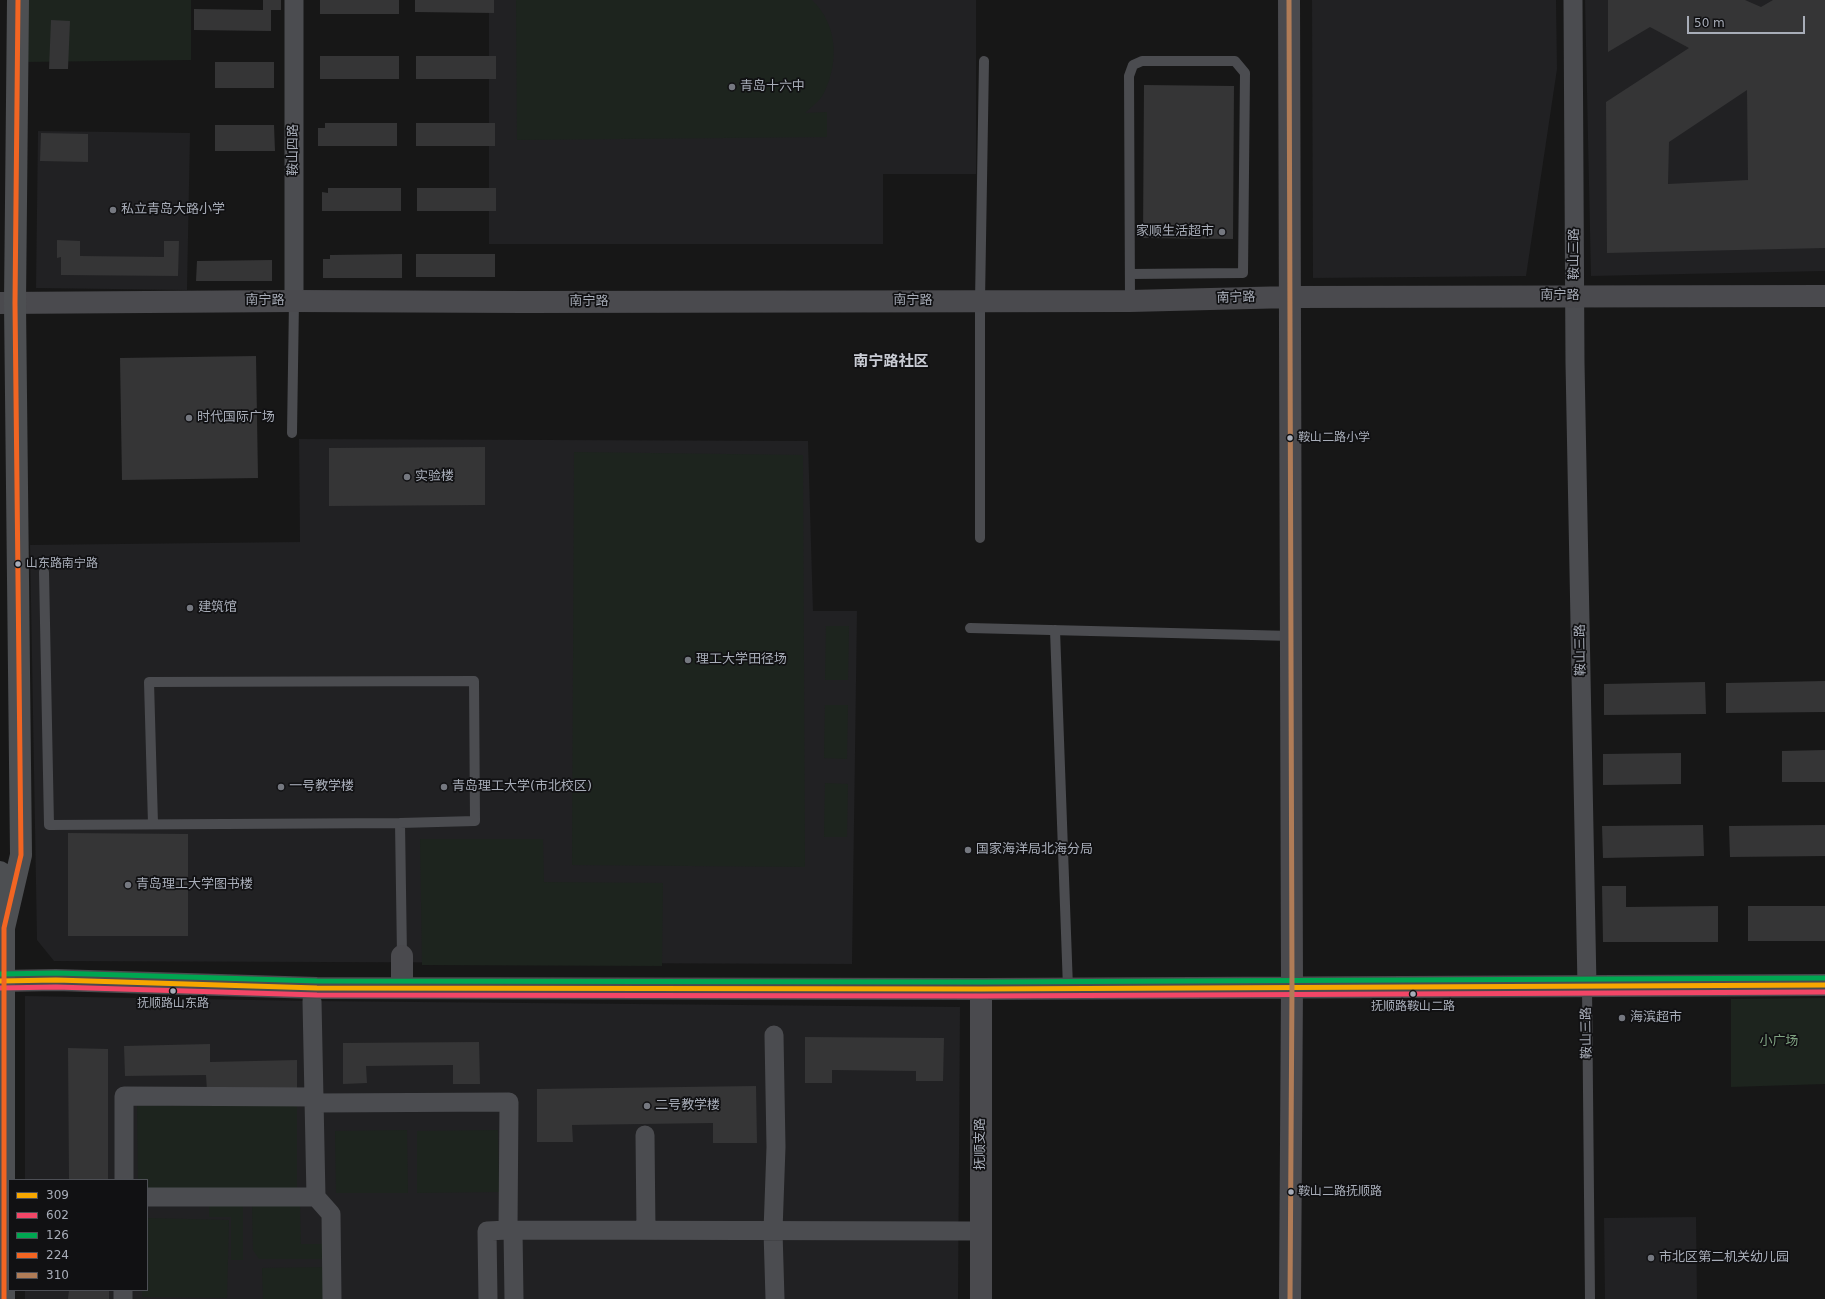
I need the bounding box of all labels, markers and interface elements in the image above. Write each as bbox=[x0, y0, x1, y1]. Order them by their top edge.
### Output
scale bar bbox=[1689, 8, 1807, 34]
text: 50 m bbox=[1694, 16, 1725, 30]
place label: 青岛十六中 bbox=[740, 79, 805, 95]
marker: 青岛十六中 bbox=[727, 82, 737, 92]
street label: 鞍山四路 bbox=[286, 124, 302, 176]
place label: 私立青岛大路小学 bbox=[121, 202, 225, 218]
marker: 私立青岛大路小学 bbox=[108, 205, 118, 215]
place label: 家顺生活超市 bbox=[1136, 224, 1214, 240]
marker: 家顺生活超市 bbox=[1217, 227, 1227, 237]
street label: 鞍山三路 bbox=[1567, 228, 1583, 280]
street label: 南宁路 bbox=[1541, 288, 1579, 304]
street label: 南宁路 bbox=[1216, 290, 1256, 306]
street label: 南宁路 bbox=[246, 293, 284, 309]
street label: 南宁路 bbox=[894, 293, 932, 309]
street label: 南宁路 bbox=[570, 294, 608, 310]
district label: 南宁路社区 bbox=[854, 353, 928, 371]
place label: 时代国际广场 bbox=[197, 410, 275, 426]
marker: 时代国际广场 bbox=[184, 413, 194, 423]
place label: 鞍山二路小学 bbox=[1298, 431, 1370, 445]
marker: 鞍山二路小学 bbox=[1285, 433, 1295, 443]
place label: 实验楼 bbox=[415, 469, 454, 485]
marker: 实验楼 bbox=[402, 472, 412, 482]
place label: 山东路南宁路 bbox=[26, 557, 98, 571]
marker: 山东路南宁路 bbox=[13, 559, 23, 569]
place label: 建筑馆 bbox=[198, 600, 237, 616]
marker: 建筑馆 bbox=[185, 603, 195, 613]
street label: 鞍山三路 bbox=[1573, 624, 1589, 676]
place label: 理工大学田径场 bbox=[696, 652, 787, 668]
marker: 理工大学田径场 bbox=[683, 655, 693, 665]
place label: 一号教学楼 bbox=[289, 779, 354, 795]
place label: 青岛理工大学(市北校区) bbox=[452, 779, 592, 795]
marker: 一号教学楼 bbox=[276, 782, 286, 792]
marker: 青岛理工大学(市北校区) bbox=[439, 782, 449, 792]
place label: 国家海洋局北海分局 bbox=[976, 842, 1093, 858]
marker: 国家海洋局北海分局 bbox=[963, 845, 973, 855]
place label: 青岛理工大学图书楼 bbox=[136, 877, 253, 893]
marker: 青岛理工大学图书楼 bbox=[123, 880, 133, 890]
marker: 抚顺路山东路 bbox=[168, 986, 178, 996]
marker: 抚顺路鞍山二路 bbox=[1408, 989, 1418, 999]
place label: 抚顺路山东路 bbox=[137, 997, 209, 1011]
place label: 抚顺路鞍山二路 bbox=[1371, 1000, 1455, 1014]
street label: 鞍山三路 bbox=[1579, 1007, 1595, 1059]
place label: 海滨超市 bbox=[1630, 1010, 1682, 1026]
marker: 海滨超市 bbox=[1617, 1013, 1627, 1023]
park label: 小广场 bbox=[1760, 1034, 1798, 1050]
place label: 二号教学楼 bbox=[655, 1098, 720, 1114]
marker: 二号教学楼 bbox=[642, 1101, 652, 1111]
street label: 抚顺支路 bbox=[973, 1118, 989, 1170]
legend bbox=[8, 1179, 148, 1291]
place label: 鞍山二路抚顺路 bbox=[1298, 1185, 1382, 1199]
marker: 鞍山二路抚顺路 bbox=[1286, 1187, 1296, 1197]
text: 309 bbox=[46, 1188, 69, 1202]
text: 602 bbox=[46, 1208, 69, 1222]
text: 126 bbox=[46, 1228, 69, 1242]
text: 224 bbox=[46, 1248, 69, 1262]
place label: 市北区第二机关幼儿园 bbox=[1659, 1250, 1789, 1266]
marker: 市北区第二机关幼儿园 bbox=[1646, 1253, 1656, 1263]
text: 310 bbox=[46, 1268, 69, 1282]

